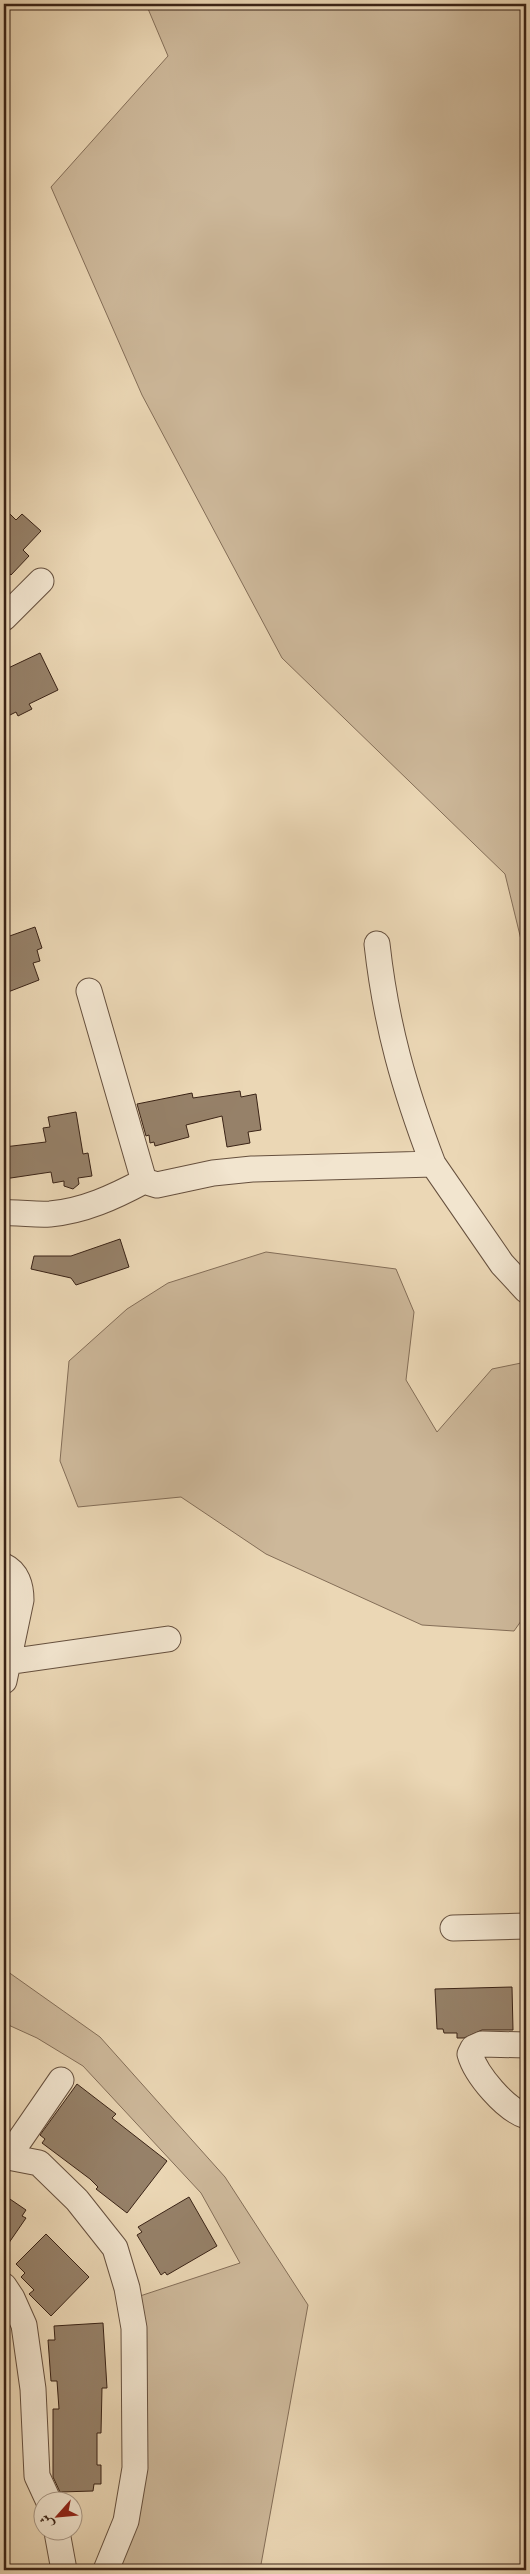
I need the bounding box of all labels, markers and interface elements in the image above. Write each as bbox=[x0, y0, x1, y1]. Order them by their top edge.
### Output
north arrow bbox=[32, 2492, 82, 2542]
text: ش bbox=[36, 2511, 58, 2532]

